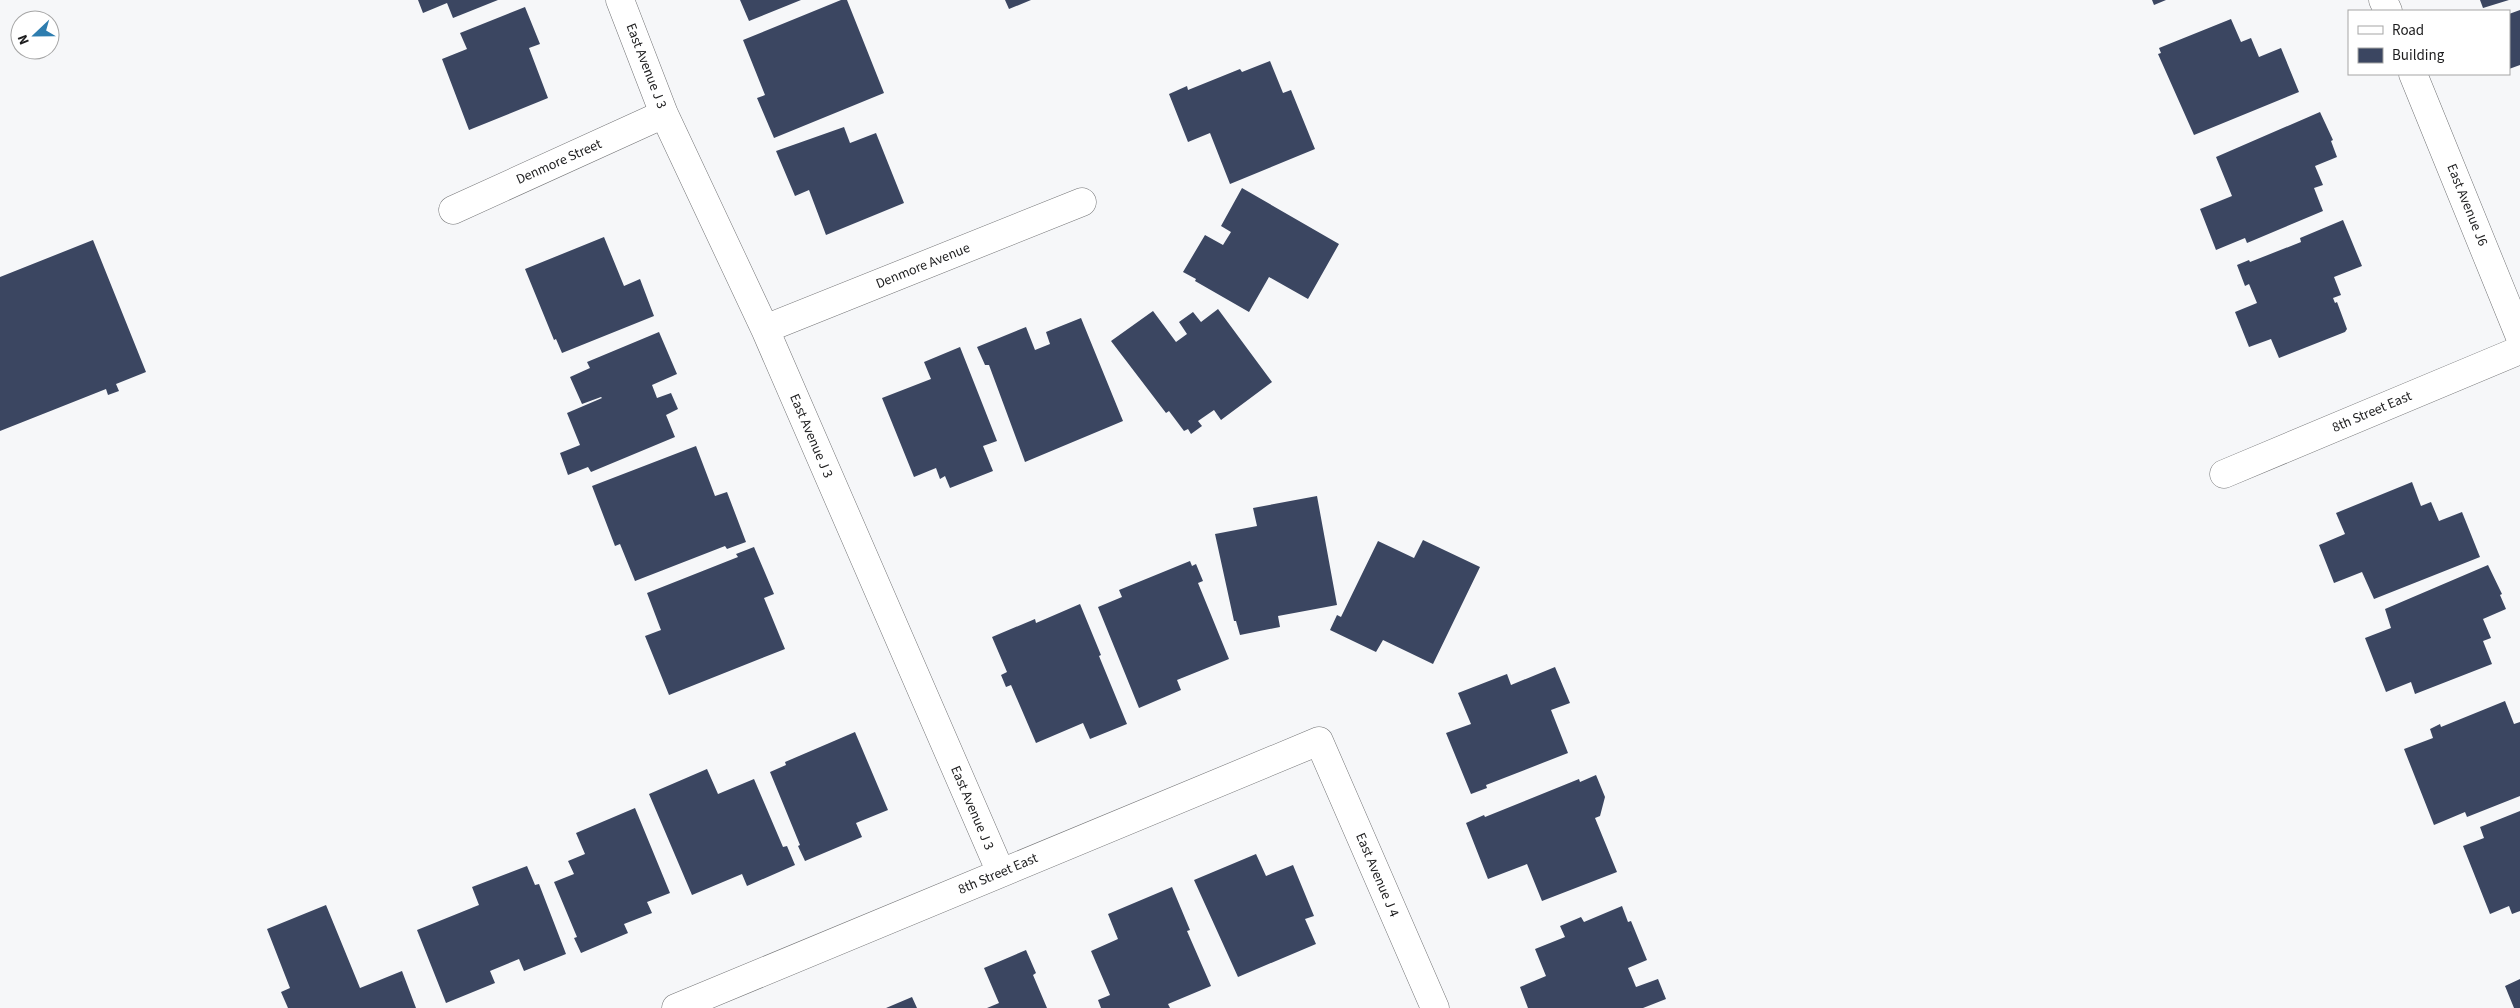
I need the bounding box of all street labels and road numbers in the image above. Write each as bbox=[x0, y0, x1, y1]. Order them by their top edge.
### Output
street label: East Avenue J 3 bbox=[621, 20, 671, 112]
street label: Denmore Street bbox=[513, 134, 605, 190]
street label: East Avenue J6 bbox=[2441, 161, 2493, 249]
street label: Denmore Avenue bbox=[873, 238, 973, 294]
street label: 8th Street East bbox=[2329, 386, 2415, 438]
street label: East Avenue J 3 bbox=[784, 391, 838, 481]
street label: East Avenue J 3 bbox=[945, 763, 999, 853]
street label: East Avenue J 4 bbox=[1350, 830, 1404, 920]
street label: 8th Street East bbox=[955, 848, 1041, 900]

